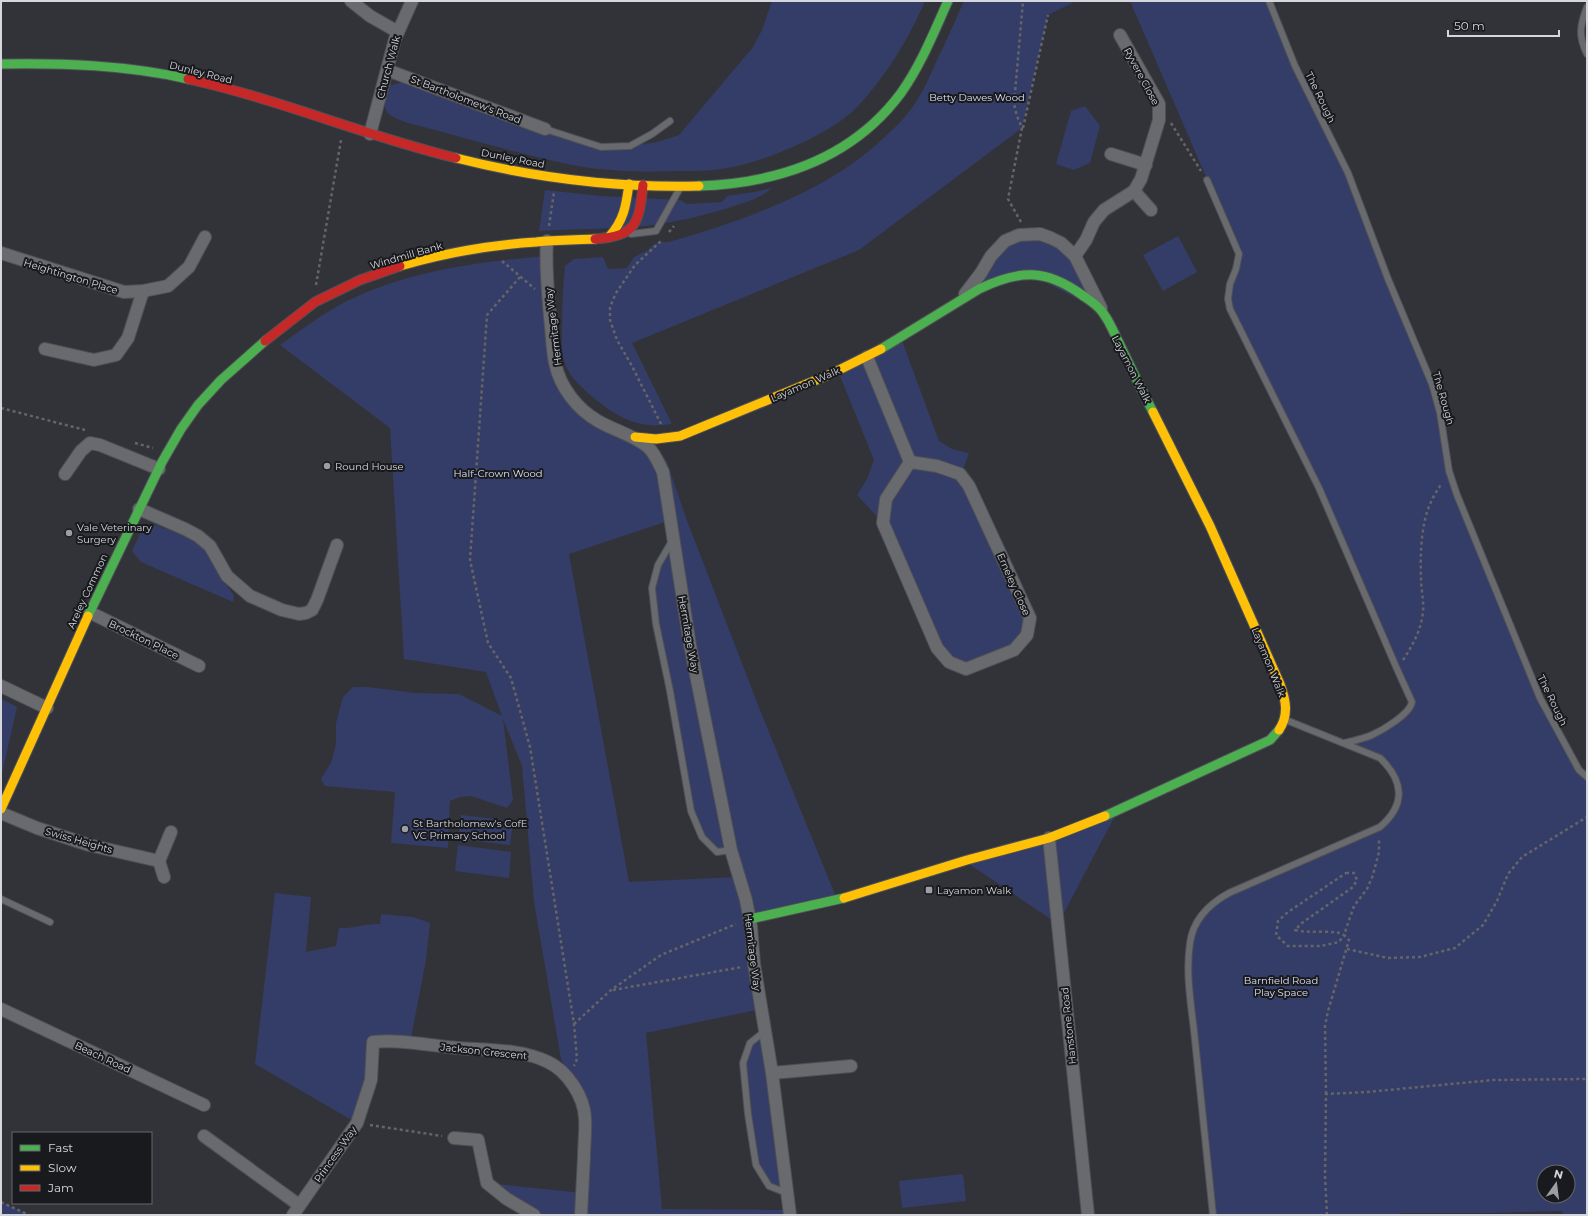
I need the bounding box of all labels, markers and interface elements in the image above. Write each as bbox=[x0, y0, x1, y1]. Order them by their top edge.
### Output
scale bar bbox=[1448, 12, 1559, 38]
text: 50 m bbox=[1454, 18, 1485, 33]
street label: Church Walk bbox=[374, 34, 403, 100]
street label: Ryvere Close bbox=[1121, 45, 1162, 107]
street label: Dunley Road bbox=[168, 58, 234, 87]
street label: The Rough bbox=[1303, 70, 1338, 125]
street label: St Bartholomew's Road bbox=[409, 72, 523, 127]
park label: Betty Dawes Wood bbox=[929, 91, 1025, 104]
street label: Dunley Road bbox=[480, 146, 546, 171]
street label: Windmill Bank bbox=[368, 239, 444, 272]
street label: Heightington Place bbox=[22, 256, 119, 297]
street label: Hermitage Way bbox=[542, 287, 565, 367]
street label: Layamon Walk bbox=[1109, 333, 1154, 405]
street label: Layamon Walk bbox=[769, 364, 842, 405]
street label: The Rough bbox=[1430, 370, 1457, 426]
place label: Round House bbox=[335, 460, 403, 473]
marker: Round House bbox=[322, 461, 332, 471]
park label: Half-Crown Wood bbox=[453, 467, 543, 480]
place label: Vale Veterinary Surgery bbox=[77, 521, 152, 546]
marker: Vale Veterinary Surgery bbox=[64, 528, 74, 538]
street label: Erneley Close bbox=[994, 551, 1033, 618]
street label: Areley Common bbox=[64, 552, 110, 631]
street label: Hermitage Way bbox=[675, 594, 702, 674]
street label: Brockton Place bbox=[107, 617, 181, 662]
street label: Layamon Walk bbox=[1249, 625, 1288, 699]
street label: The Rough bbox=[1535, 673, 1570, 728]
place label: St Bartholomew's CofE VC Primary School bbox=[413, 817, 528, 842]
marker: St Bartholomew's CofE VC Primary School bbox=[400, 824, 410, 834]
street label: Swiss Heights bbox=[44, 825, 114, 856]
place label: Layamon Walk bbox=[937, 884, 1011, 897]
marker: Layamon Walk bbox=[924, 885, 934, 895]
street label: Hermitage Way bbox=[741, 912, 764, 992]
park label: Barnfield Road Play Space bbox=[1244, 974, 1318, 999]
street label: Hanstone Road bbox=[1058, 987, 1079, 1065]
street label: Beach Road bbox=[73, 1039, 133, 1076]
street label: Jackson Crescent bbox=[439, 1040, 528, 1063]
street label: Princess Way bbox=[311, 1123, 360, 1185]
legend bbox=[12, 1132, 152, 1204]
text: Fast bbox=[48, 1140, 73, 1155]
text: Slow bbox=[48, 1160, 77, 1175]
north arrow bbox=[1536, 1164, 1576, 1204]
text: N bbox=[1552, 1166, 1564, 1182]
text: Jam bbox=[47, 1180, 74, 1195]

